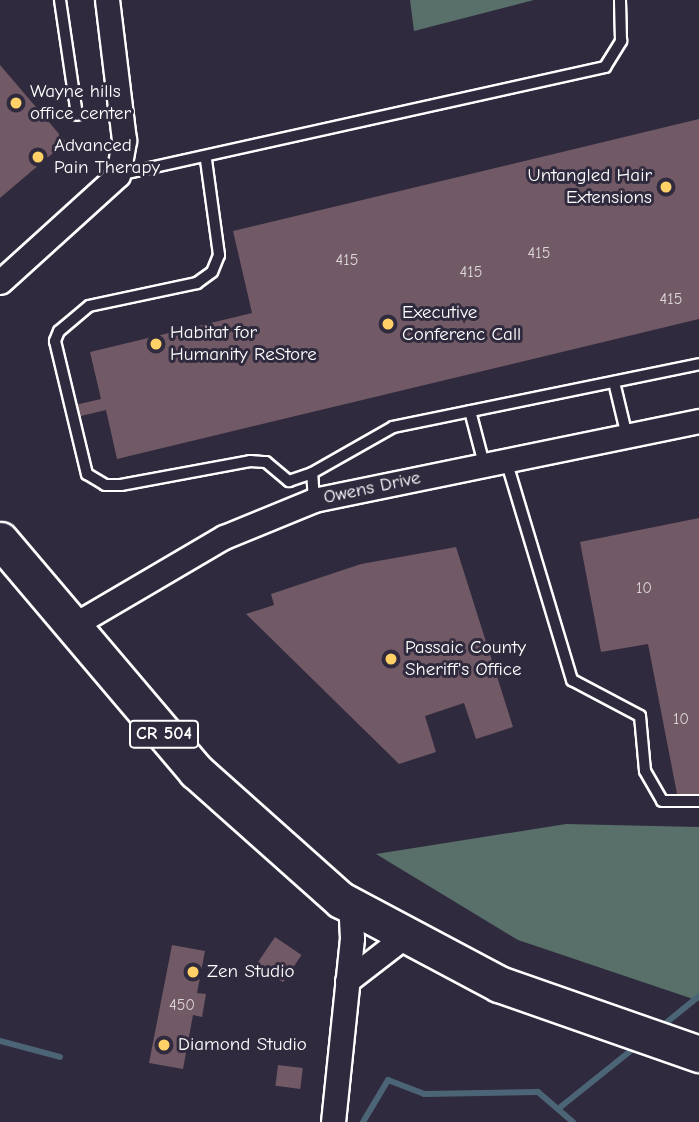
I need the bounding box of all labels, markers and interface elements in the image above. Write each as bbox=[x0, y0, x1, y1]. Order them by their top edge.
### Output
place label: Wayne hills office center bbox=[30, 81, 131, 125]
marker: Wayne hills office center bbox=[8, 95, 24, 111]
place label: Advanced Pain Therapy bbox=[54, 135, 160, 179]
marker: Advanced Pain Therapy bbox=[28, 147, 48, 167]
place label: Untangled Hair Extensions bbox=[528, 165, 652, 209]
marker: Untangled Hair Extensions bbox=[658, 179, 674, 195]
house number: 415 bbox=[528, 243, 550, 263]
house number: 415 bbox=[336, 250, 358, 270]
house number: 415 bbox=[460, 262, 482, 282]
house number: 415 bbox=[660, 289, 682, 309]
place label: Executive Conferenc Call bbox=[402, 302, 521, 346]
marker: Executive Conferenc Call bbox=[380, 316, 396, 332]
place label: Habitat for Humanity ReStore bbox=[170, 322, 317, 366]
marker: Habitat for Humanity ReStore bbox=[148, 336, 164, 352]
street label: Owens Drive bbox=[322, 467, 422, 509]
house number: 10 bbox=[636, 578, 652, 598]
place label: Passaic County Sheriff's Office bbox=[405, 637, 526, 681]
marker: Passaic County Sheriff's Office bbox=[383, 651, 399, 667]
house number: 10 bbox=[673, 709, 689, 729]
road number: CR 504 bbox=[127, 720, 201, 748]
place label: Zen Studio bbox=[207, 961, 294, 983]
marker: Zen Studio bbox=[185, 964, 201, 980]
house number: 450 bbox=[169, 995, 195, 1015]
place label: Diamond Studio bbox=[178, 1034, 307, 1056]
marker: Diamond Studio bbox=[156, 1037, 172, 1053]

